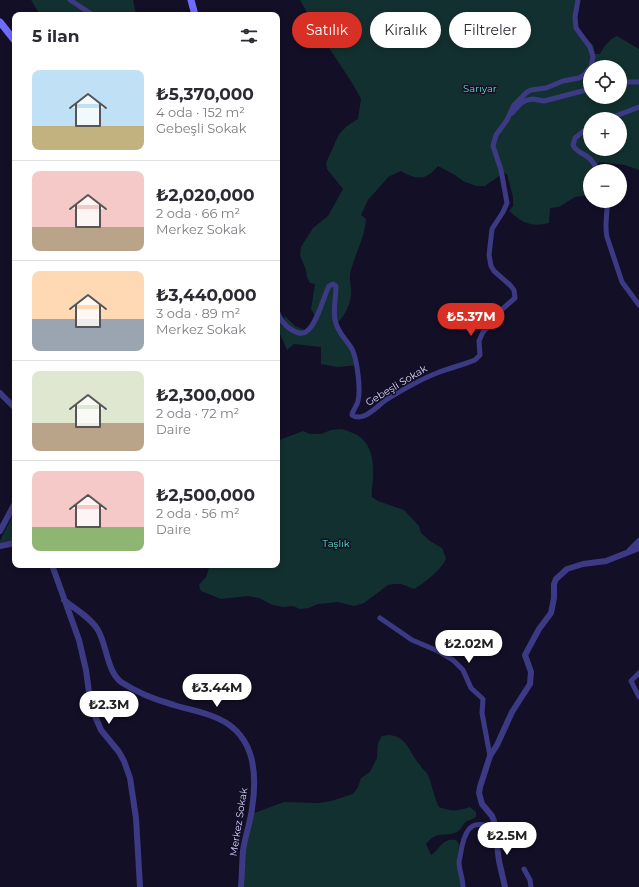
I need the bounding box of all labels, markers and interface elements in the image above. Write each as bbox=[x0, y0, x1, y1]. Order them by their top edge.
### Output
chip: Satılık bbox=[292, 12, 362, 48]
chip: Kiralık bbox=[370, 12, 441, 48]
chip: Filtreler bbox=[449, 12, 531, 48]
icon: filters bbox=[238, 25, 260, 47]
text: 5 ilan bbox=[32, 26, 79, 46]
map controls bbox=[583, 60, 627, 208]
button: locate bbox=[583, 60, 627, 104]
park label: Sarıyar bbox=[463, 82, 497, 95]
text: ₺5,370,000 bbox=[156, 84, 254, 104]
icon: home bbox=[64, 86, 112, 134]
text: 4 oda · 152 m² bbox=[156, 104, 245, 120]
button: + bbox=[583, 112, 627, 156]
text: Gebeşli Sokak bbox=[156, 120, 247, 136]
button: − bbox=[583, 164, 627, 208]
text: ₺2,020,000 bbox=[156, 185, 255, 205]
icon: home bbox=[64, 187, 112, 235]
text: 2 oda · 66 m² bbox=[156, 205, 240, 221]
text: Merkez Sokak bbox=[156, 221, 246, 237]
text: ₺3,440,000 bbox=[156, 285, 257, 305]
icon: home bbox=[64, 287, 112, 335]
pin: ₺5.37M bbox=[438, 303, 504, 337]
text: 3 oda · 89 m² bbox=[156, 305, 240, 321]
text: ₺5.37M bbox=[446, 308, 496, 324]
text: Merkez Sokak bbox=[156, 321, 246, 337]
street label: Gebeşli Sokak bbox=[363, 362, 429, 409]
text: ₺2,300,000 bbox=[156, 385, 255, 405]
icon: home bbox=[64, 387, 112, 435]
text: 2 oda · 72 m² bbox=[156, 405, 239, 421]
text: Daire bbox=[156, 421, 191, 437]
text: ₺2,500,000 bbox=[156, 485, 255, 505]
icon: home bbox=[64, 487, 112, 535]
text: 2 oda · 56 m² bbox=[156, 505, 240, 521]
text: Daire bbox=[156, 521, 191, 537]
park label: Taşlık bbox=[322, 537, 350, 550]
pin: ₺2.02M bbox=[436, 630, 502, 664]
text: ₺2.02M bbox=[444, 635, 494, 651]
pin: ₺3.44M bbox=[184, 674, 250, 708]
text: ₺3.44M bbox=[192, 679, 242, 695]
pin: ₺2.3M bbox=[81, 691, 137, 725]
text: ₺2.3M bbox=[89, 696, 129, 712]
street label: Merkez Sokak bbox=[227, 787, 250, 857]
pin: ₺2.5M bbox=[479, 822, 535, 856]
text: ₺2.5M bbox=[487, 827, 527, 843]

